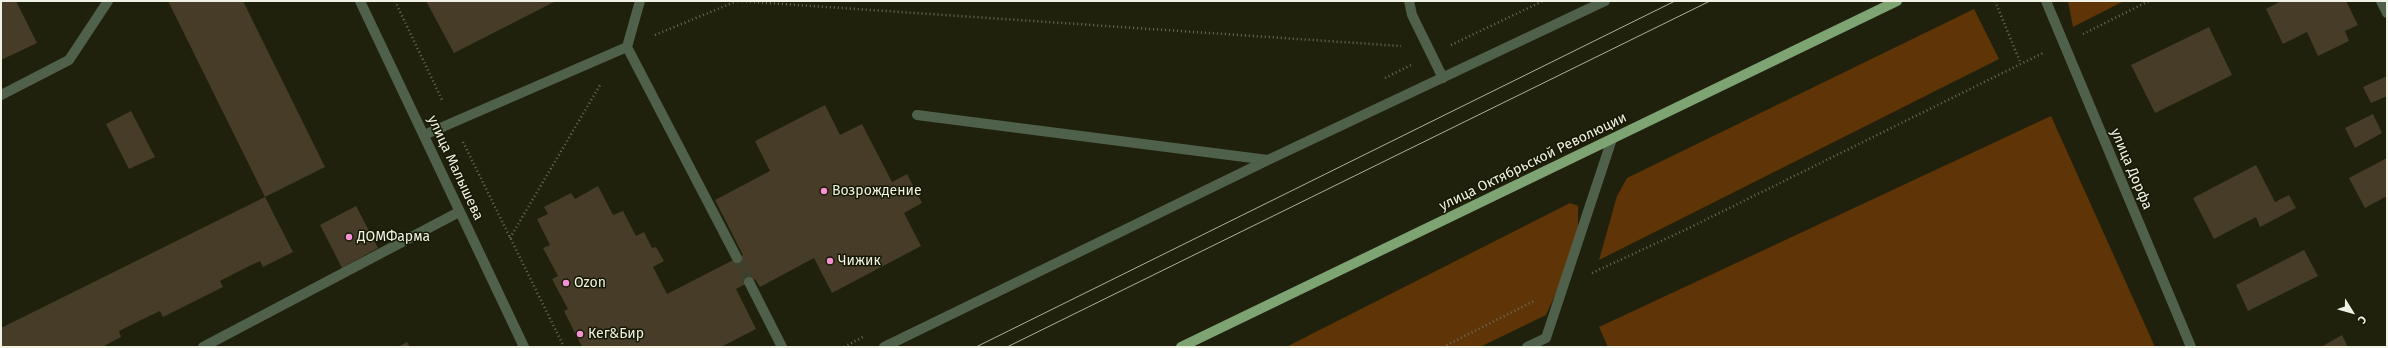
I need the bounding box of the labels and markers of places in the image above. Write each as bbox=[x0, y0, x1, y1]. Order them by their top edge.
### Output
place label: Возрождение bbox=[832, 183, 922, 199]
marker: Возрождение bbox=[819, 186, 829, 196]
place label: ДОМФарма bbox=[357, 229, 430, 245]
marker: ДОМФарма bbox=[344, 232, 354, 242]
place label: Чижик bbox=[838, 253, 881, 269]
marker: Чижик bbox=[825, 256, 835, 266]
place label: Ozon bbox=[574, 275, 606, 291]
marker: Ozon bbox=[561, 278, 571, 288]
place label: Кег&Бир bbox=[588, 326, 644, 342]
marker: Кег&Бир bbox=[575, 329, 585, 339]

